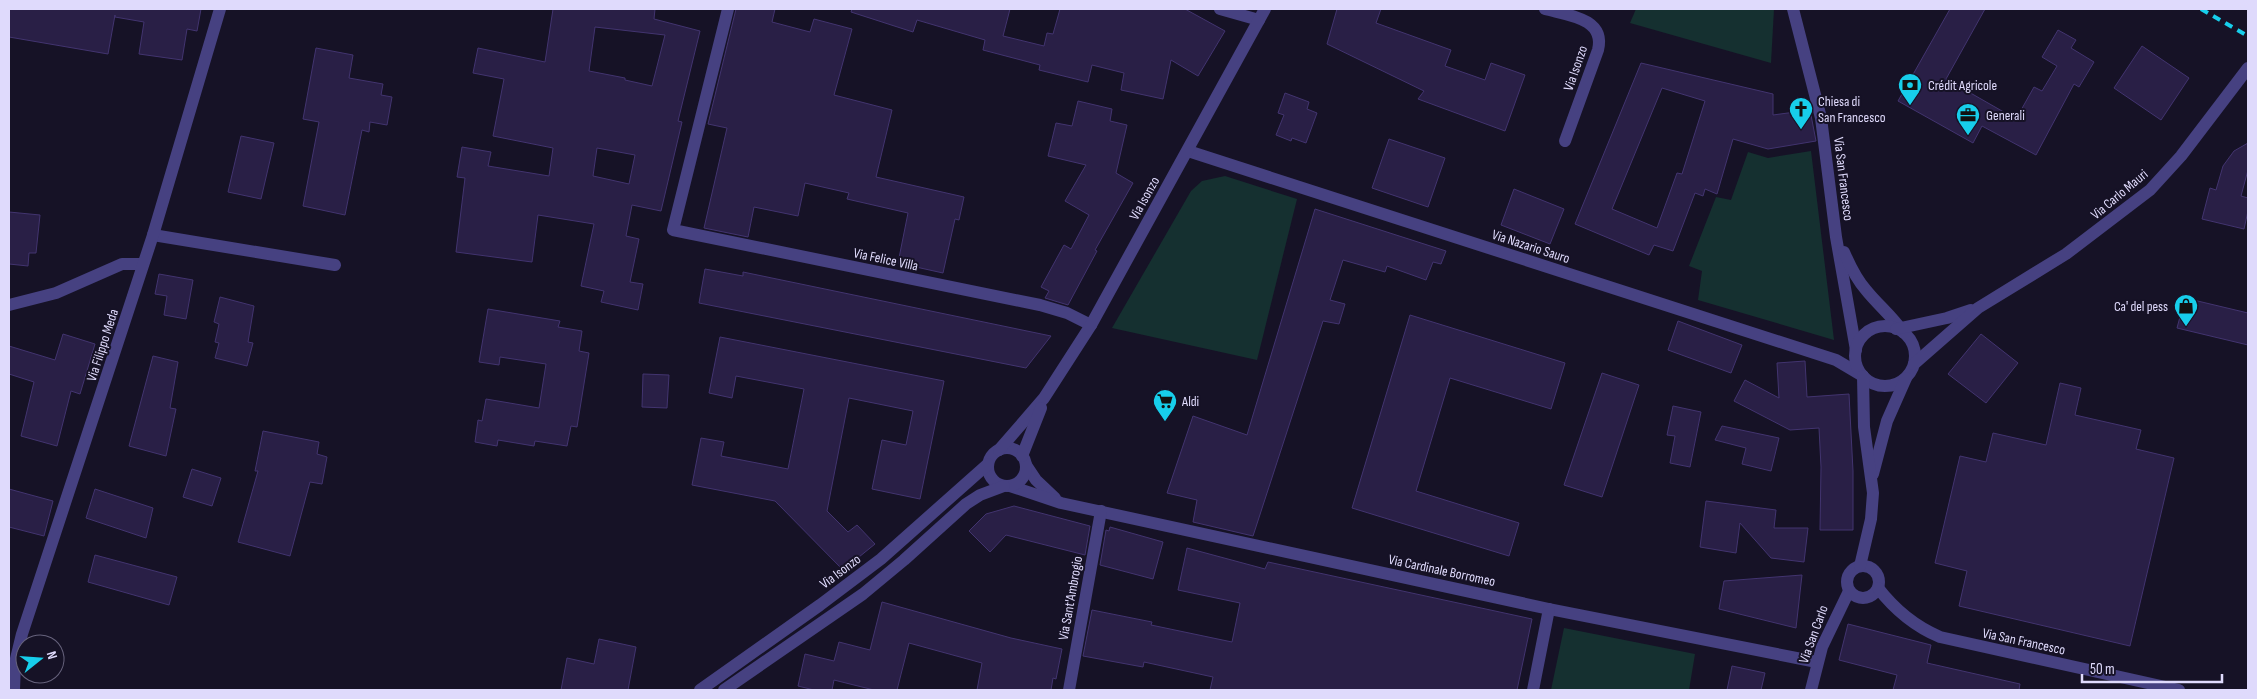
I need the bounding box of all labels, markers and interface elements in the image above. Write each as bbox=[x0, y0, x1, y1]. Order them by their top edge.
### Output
street label: Via Isonzo bbox=[1560, 43, 1591, 93]
bank icon: Crédit Agricole bbox=[1897, 72, 1923, 106]
place label: Crédit Agricole bbox=[1928, 77, 1997, 94]
place label: Chiesa di San Francesco bbox=[1818, 93, 1886, 126]
church icon: Chiesa di San Francesco bbox=[1788, 96, 1814, 130]
office icon: Generali bbox=[1955, 102, 1981, 136]
place label: Generali bbox=[1986, 107, 2025, 124]
street label: Via San Francesco bbox=[1830, 136, 1857, 222]
street label: Via Carlo Mauri bbox=[2087, 166, 2151, 223]
street label: Via Isonzo bbox=[1126, 173, 1163, 223]
street label: Via Nazario Sauro bbox=[1490, 226, 1572, 267]
street label: Via Felice Villa bbox=[852, 244, 920, 275]
shop icon: Ca' del pess bbox=[2173, 293, 2199, 327]
place label: Ca' del pess bbox=[2114, 298, 2168, 315]
street label: Via Filippo Meda bbox=[83, 307, 122, 383]
supermarket icon: Aldi bbox=[1152, 388, 1178, 422]
place label: Aldi bbox=[1181, 393, 1199, 410]
street label: Via Isonzo bbox=[816, 550, 864, 592]
street label: Via Cardinale Borromeo bbox=[1387, 551, 1497, 590]
street label: Via Sant'Ambrogio bbox=[1055, 555, 1086, 641]
street label: Via San Carlo bbox=[1795, 603, 1832, 666]
street label: Via San Francesco bbox=[1981, 624, 2067, 659]
north arrow bbox=[15, 634, 65, 684]
text: N bbox=[43, 649, 61, 661]
scale bar bbox=[2082, 652, 2222, 684]
text: 50 m bbox=[2090, 660, 2115, 679]

